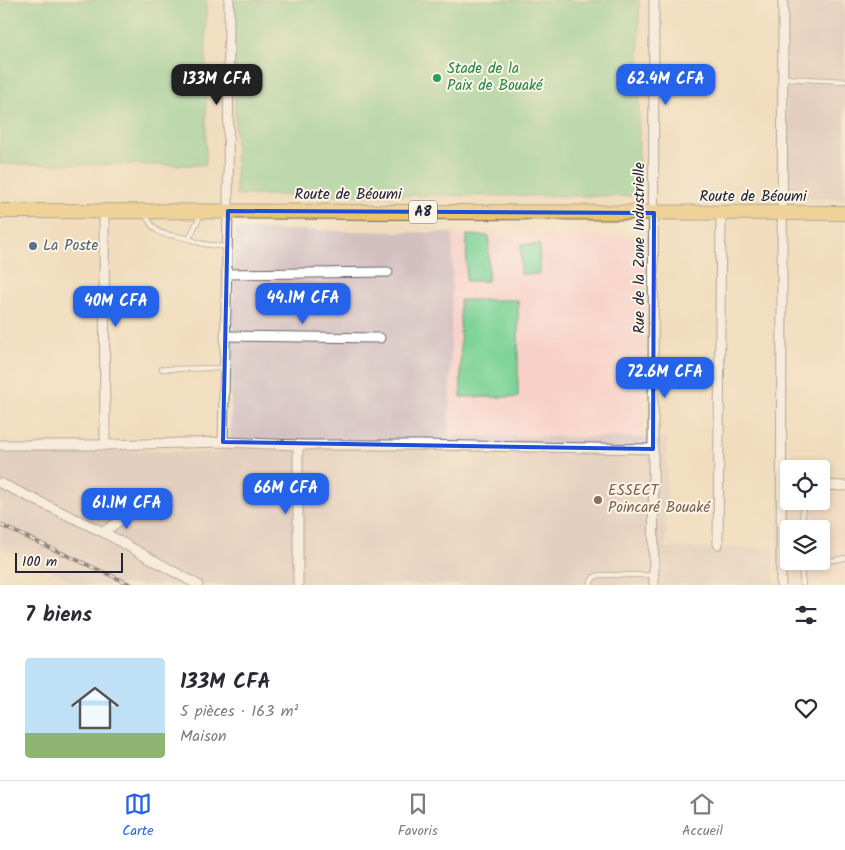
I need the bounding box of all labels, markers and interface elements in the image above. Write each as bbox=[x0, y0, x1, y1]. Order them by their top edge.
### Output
place label: Stade de la Paix de Bouaké bbox=[447, 57, 544, 98]
pin: 133M CFA bbox=[165, 64, 269, 106]
pin: 62.4M CFA bbox=[609, 64, 723, 106]
text: 133M CFA bbox=[182, 67, 252, 92]
text: 62.4M CFA bbox=[627, 67, 705, 92]
marker: Stade de la Paix de Bouaké bbox=[431, 72, 443, 84]
street label: Rue de la Zone Industrielle bbox=[628, 162, 652, 334]
street label: Route de Béoumi bbox=[294, 183, 403, 207]
street label: Route de Béoumi bbox=[699, 185, 808, 209]
road number: A8 bbox=[409, 200, 437, 223]
place label: La Poste bbox=[43, 234, 98, 258]
marker: La Poste bbox=[27, 240, 39, 252]
pin: 44.1M CFA bbox=[246, 282, 360, 325]
pin: 40M CFA bbox=[70, 286, 162, 328]
text: 44.1M CFA bbox=[267, 286, 339, 311]
text: 40M CFA bbox=[84, 289, 148, 314]
pin: 72.6M CFA bbox=[608, 356, 722, 399]
text: 72.6M CFA bbox=[627, 360, 703, 385]
map controls bbox=[780, 460, 830, 570]
button: locate bbox=[780, 460, 830, 510]
pin: 66M CFA bbox=[240, 472, 332, 515]
text: 66M CFA bbox=[254, 476, 318, 501]
place label: ESSECT Poincaré Bouaké bbox=[608, 479, 711, 520]
pin: 61.1M CFA bbox=[70, 488, 184, 530]
text: 61.1M CFA bbox=[92, 491, 162, 516]
marker: ESSECT Poincaré Bouaké bbox=[592, 494, 604, 506]
button: layers bbox=[780, 520, 830, 570]
scale bar bbox=[15, 550, 122, 573]
text: 100 m bbox=[22, 551, 57, 573]
text: 7 biens bbox=[25, 599, 92, 632]
icon: filters bbox=[792, 601, 820, 629]
text: 133M CFA bbox=[180, 666, 271, 699]
icon: home bbox=[65, 678, 125, 738]
icon: heart bbox=[792, 694, 820, 722]
text: 5 pièces · 163 m² bbox=[180, 699, 298, 724]
text: Maison bbox=[180, 724, 227, 749]
tab: Carte bbox=[122, 790, 153, 842]
tab: Favoris bbox=[398, 790, 438, 842]
tab: Accueil bbox=[682, 790, 723, 842]

